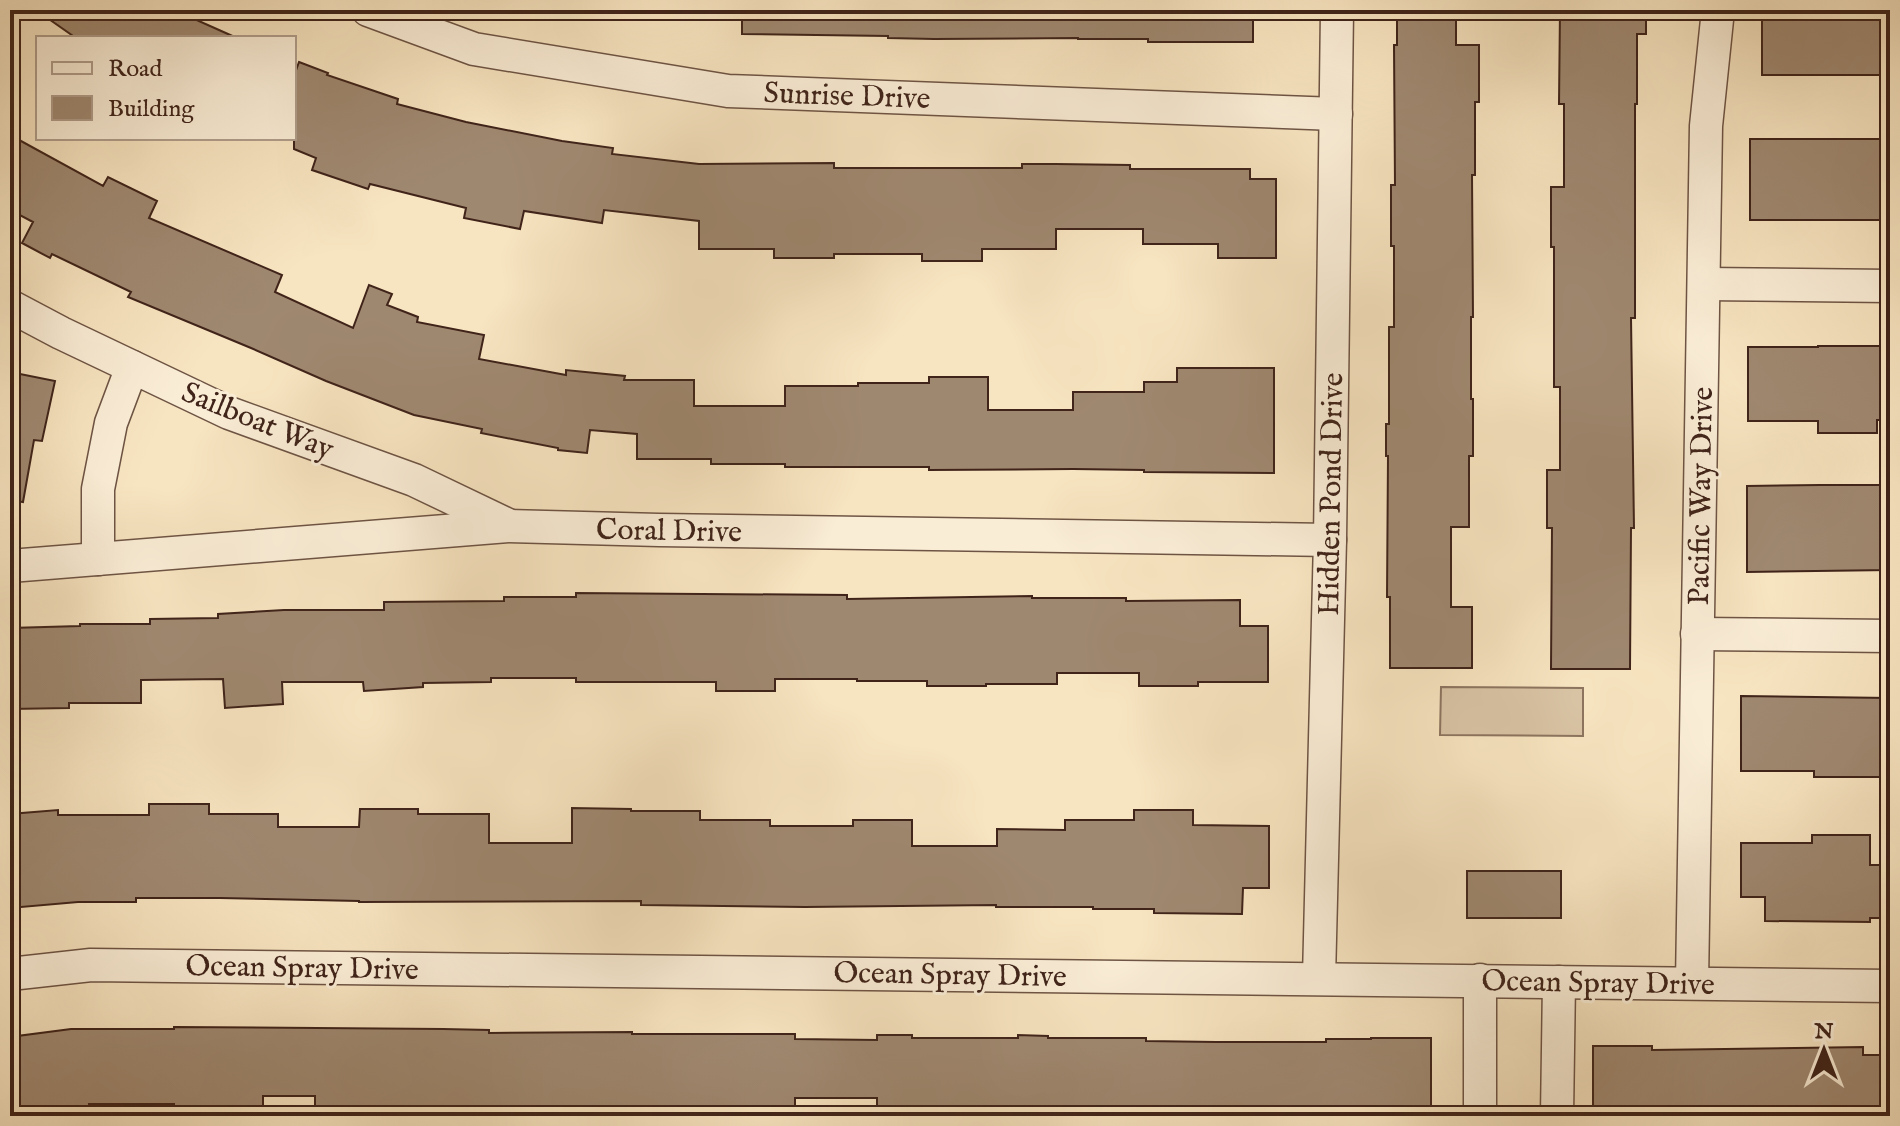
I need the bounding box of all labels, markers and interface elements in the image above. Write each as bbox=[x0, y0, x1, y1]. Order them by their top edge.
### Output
legend bbox=[36, 36, 296, 140]
text: Road bbox=[108, 54, 162, 85]
street label: Sunrise Drive bbox=[763, 75, 931, 119]
text: Building bbox=[108, 94, 195, 125]
street label: Hidden Pond Drive bbox=[1311, 372, 1353, 616]
street label: Sailboat Way bbox=[176, 374, 339, 470]
street label: Pacific Way Drive bbox=[1681, 386, 1723, 606]
street label: Coral Drive bbox=[596, 512, 742, 552]
street label: Ocean Spray Drive bbox=[185, 948, 419, 990]
street label: Ocean Spray Drive bbox=[833, 955, 1067, 997]
street label: Ocean Spray Drive bbox=[1481, 963, 1715, 1005]
north arrow bbox=[1784, 1010, 1864, 1090]
text: N bbox=[1813, 1018, 1834, 1046]

